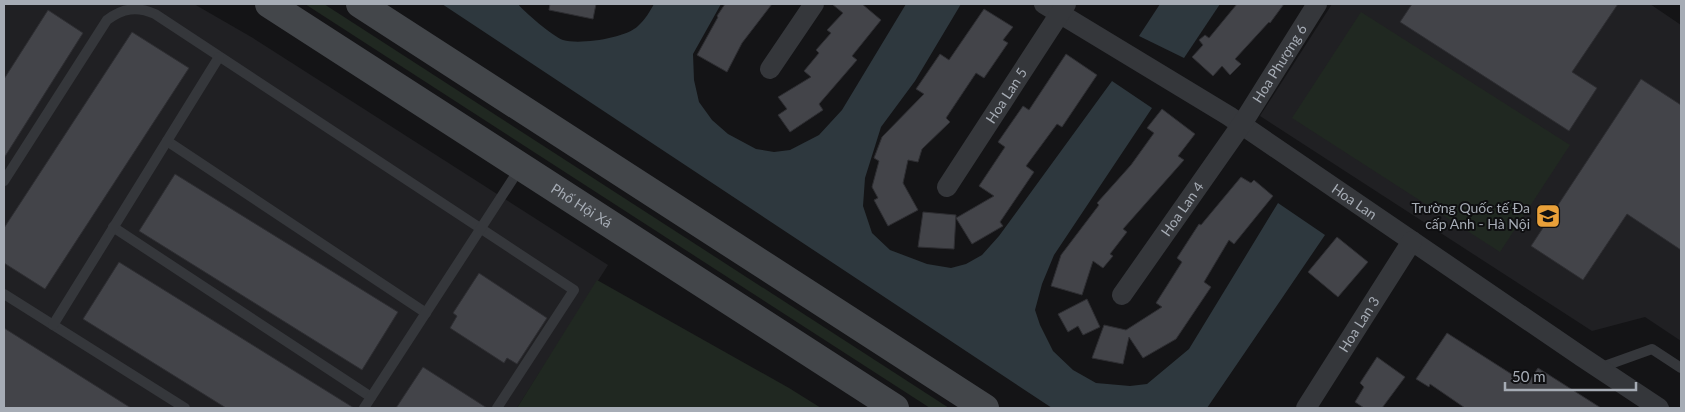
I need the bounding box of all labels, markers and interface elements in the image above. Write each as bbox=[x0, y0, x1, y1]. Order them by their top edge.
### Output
street label: Hoa Phượng 6 bbox=[1248, 21, 1310, 106]
street label: Hoa Lan 5 bbox=[982, 64, 1030, 126]
street label: Hoa Lan 4 bbox=[1157, 178, 1207, 239]
street label: Phố Hội Xá bbox=[548, 179, 615, 231]
street label: Hoa Lan bbox=[1329, 180, 1380, 223]
place label: Trường Quốc tế Đa cấp Anh - Hà Nội bbox=[1412, 199, 1530, 232]
school or university icon: Trường Quốc tế Đa cấp Anh - Hà Nội bbox=[1535, 203, 1561, 229]
street label: Hoa Lan 3 bbox=[1335, 293, 1383, 355]
scale bar bbox=[1505, 360, 1636, 392]
text: 50 m bbox=[1512, 367, 1546, 385]

